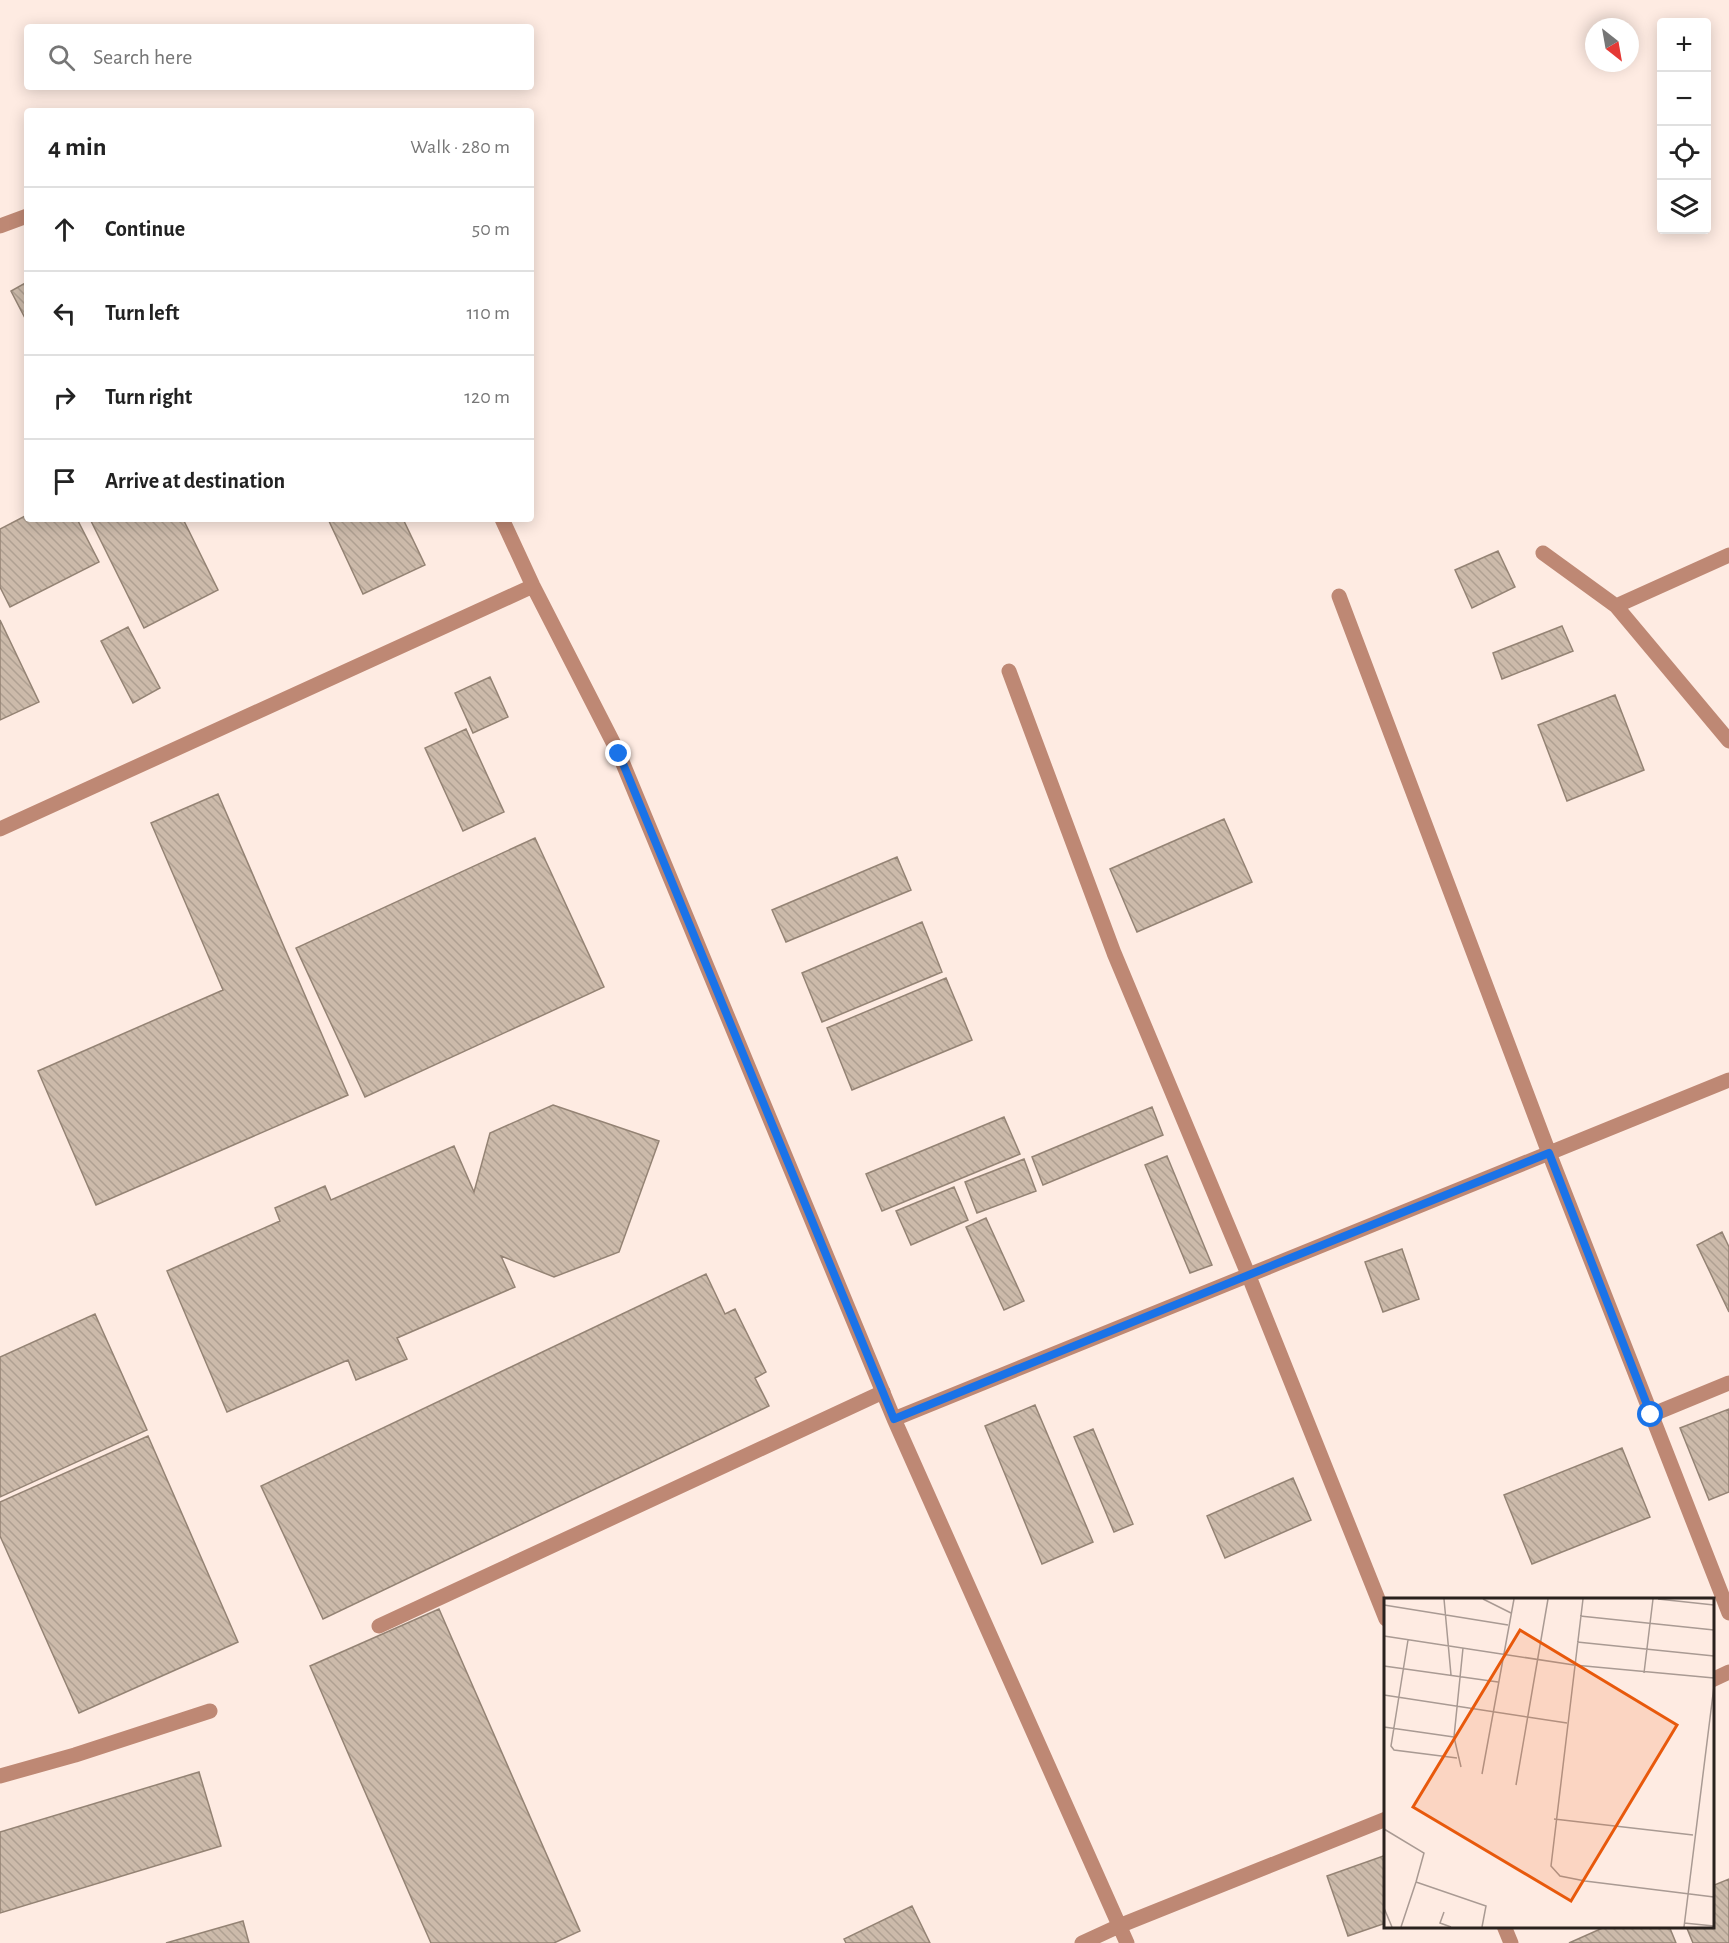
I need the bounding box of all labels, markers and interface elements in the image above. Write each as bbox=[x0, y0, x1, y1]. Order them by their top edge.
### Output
north arrow bbox=[1585, 18, 1639, 72]
map controls bbox=[1657, 18, 1711, 234]
button: + bbox=[1657, 18, 1711, 72]
search box bbox=[24, 24, 534, 90]
icon: search bbox=[45, 41, 78, 74]
text: Search here bbox=[93, 46, 192, 68]
button: − bbox=[1657, 72, 1711, 126]
button: locate bbox=[1657, 126, 1711, 180]
text: 4 min bbox=[48, 134, 107, 160]
text: Walk · 280 m bbox=[410, 137, 510, 157]
button: layers bbox=[1657, 180, 1711, 234]
icon: ahead bbox=[48, 213, 81, 246]
text: Continue bbox=[105, 218, 185, 240]
text: 50 m bbox=[472, 219, 510, 239]
icon: left bbox=[48, 297, 81, 330]
text: Turn left bbox=[105, 302, 179, 324]
text: 110 m bbox=[466, 303, 510, 323]
icon: right bbox=[48, 381, 81, 414]
text: Turn right bbox=[105, 386, 192, 408]
text: 120 m bbox=[464, 387, 510, 407]
icon: arrive bbox=[48, 465, 81, 498]
text: Arrive at destination bbox=[105, 470, 285, 492]
route end bbox=[605, 740, 631, 766]
route start bbox=[1637, 1401, 1663, 1427]
inset map bbox=[1384, 1598, 1714, 1928]

